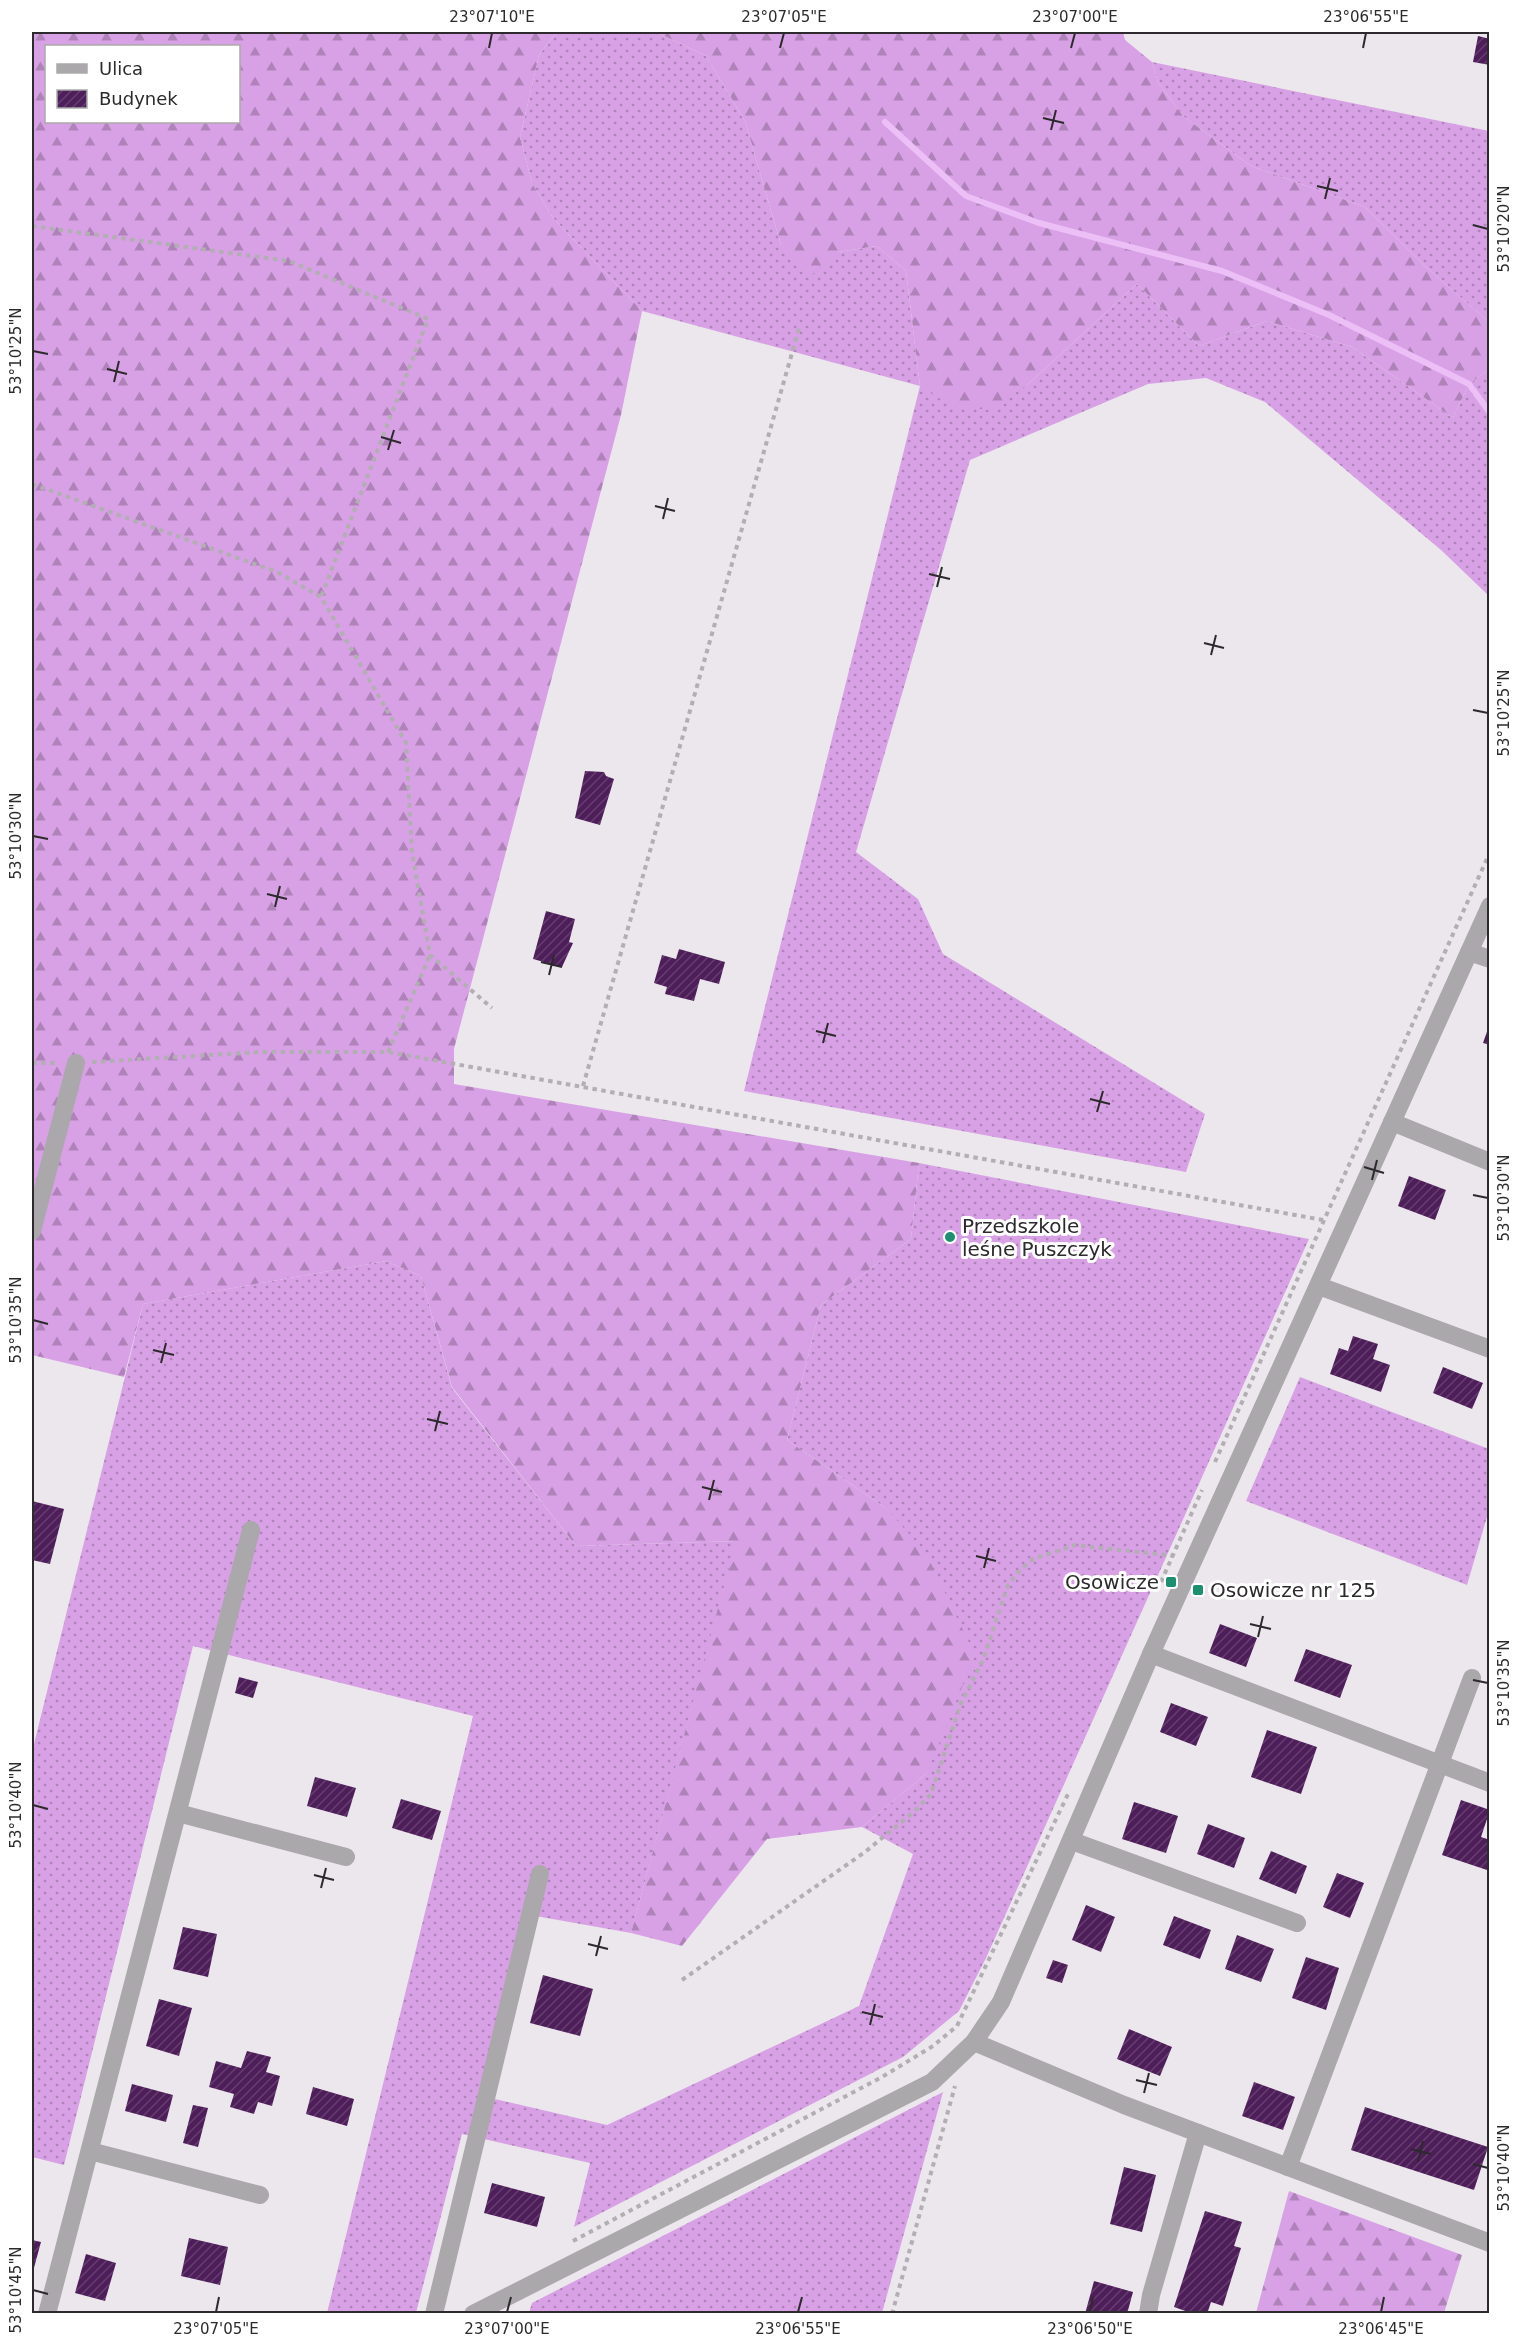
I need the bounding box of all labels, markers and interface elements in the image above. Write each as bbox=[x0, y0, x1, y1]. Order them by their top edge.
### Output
text: 23°07'10"E bbox=[449, 8, 535, 26]
text: 23°07'05"E bbox=[741, 8, 827, 26]
text: 23°07'00"E bbox=[1032, 8, 1118, 26]
text: 23°06'55"E bbox=[1323, 8, 1409, 26]
legend bbox=[45, 45, 240, 123]
text: Ulica bbox=[99, 58, 143, 79]
text: Budynek bbox=[99, 88, 178, 109]
text: 53°10'20"N bbox=[1495, 185, 1513, 273]
text: 53°10'25"N bbox=[7, 307, 25, 395]
text: 53°10'25"N bbox=[1495, 669, 1513, 757]
text: 53°10'30"N bbox=[7, 792, 25, 880]
text: 53°10'30"N bbox=[1495, 1154, 1513, 1242]
place label: Przedszkole leśne Puszczyk bbox=[962, 1214, 1112, 1261]
marker: Przedszkole leśne Puszczyk bbox=[943, 1230, 957, 1244]
text: 53°10'35"N bbox=[7, 1276, 25, 1364]
place label: Osowicze bbox=[1065, 1570, 1159, 1594]
marker: Osowicze bbox=[1164, 1575, 1178, 1589]
place label: Osowicze nr 125 bbox=[1210, 1578, 1376, 1602]
marker: Osowicze nr 125 bbox=[1191, 1583, 1205, 1597]
text: 53°10'35"N bbox=[1495, 1639, 1513, 1727]
text: 53°10'40"N bbox=[7, 1761, 25, 1849]
text: 53°10'40"N bbox=[1495, 2124, 1513, 2212]
text: 53°10'45"N bbox=[7, 2246, 25, 2334]
text: 23°07'05"E bbox=[173, 2320, 259, 2338]
text: 23°07'00"E bbox=[464, 2320, 550, 2338]
text: 23°06'55"E bbox=[755, 2320, 841, 2338]
text: 23°06'50"E bbox=[1047, 2320, 1133, 2338]
text: 23°06'45"E bbox=[1338, 2320, 1424, 2338]

